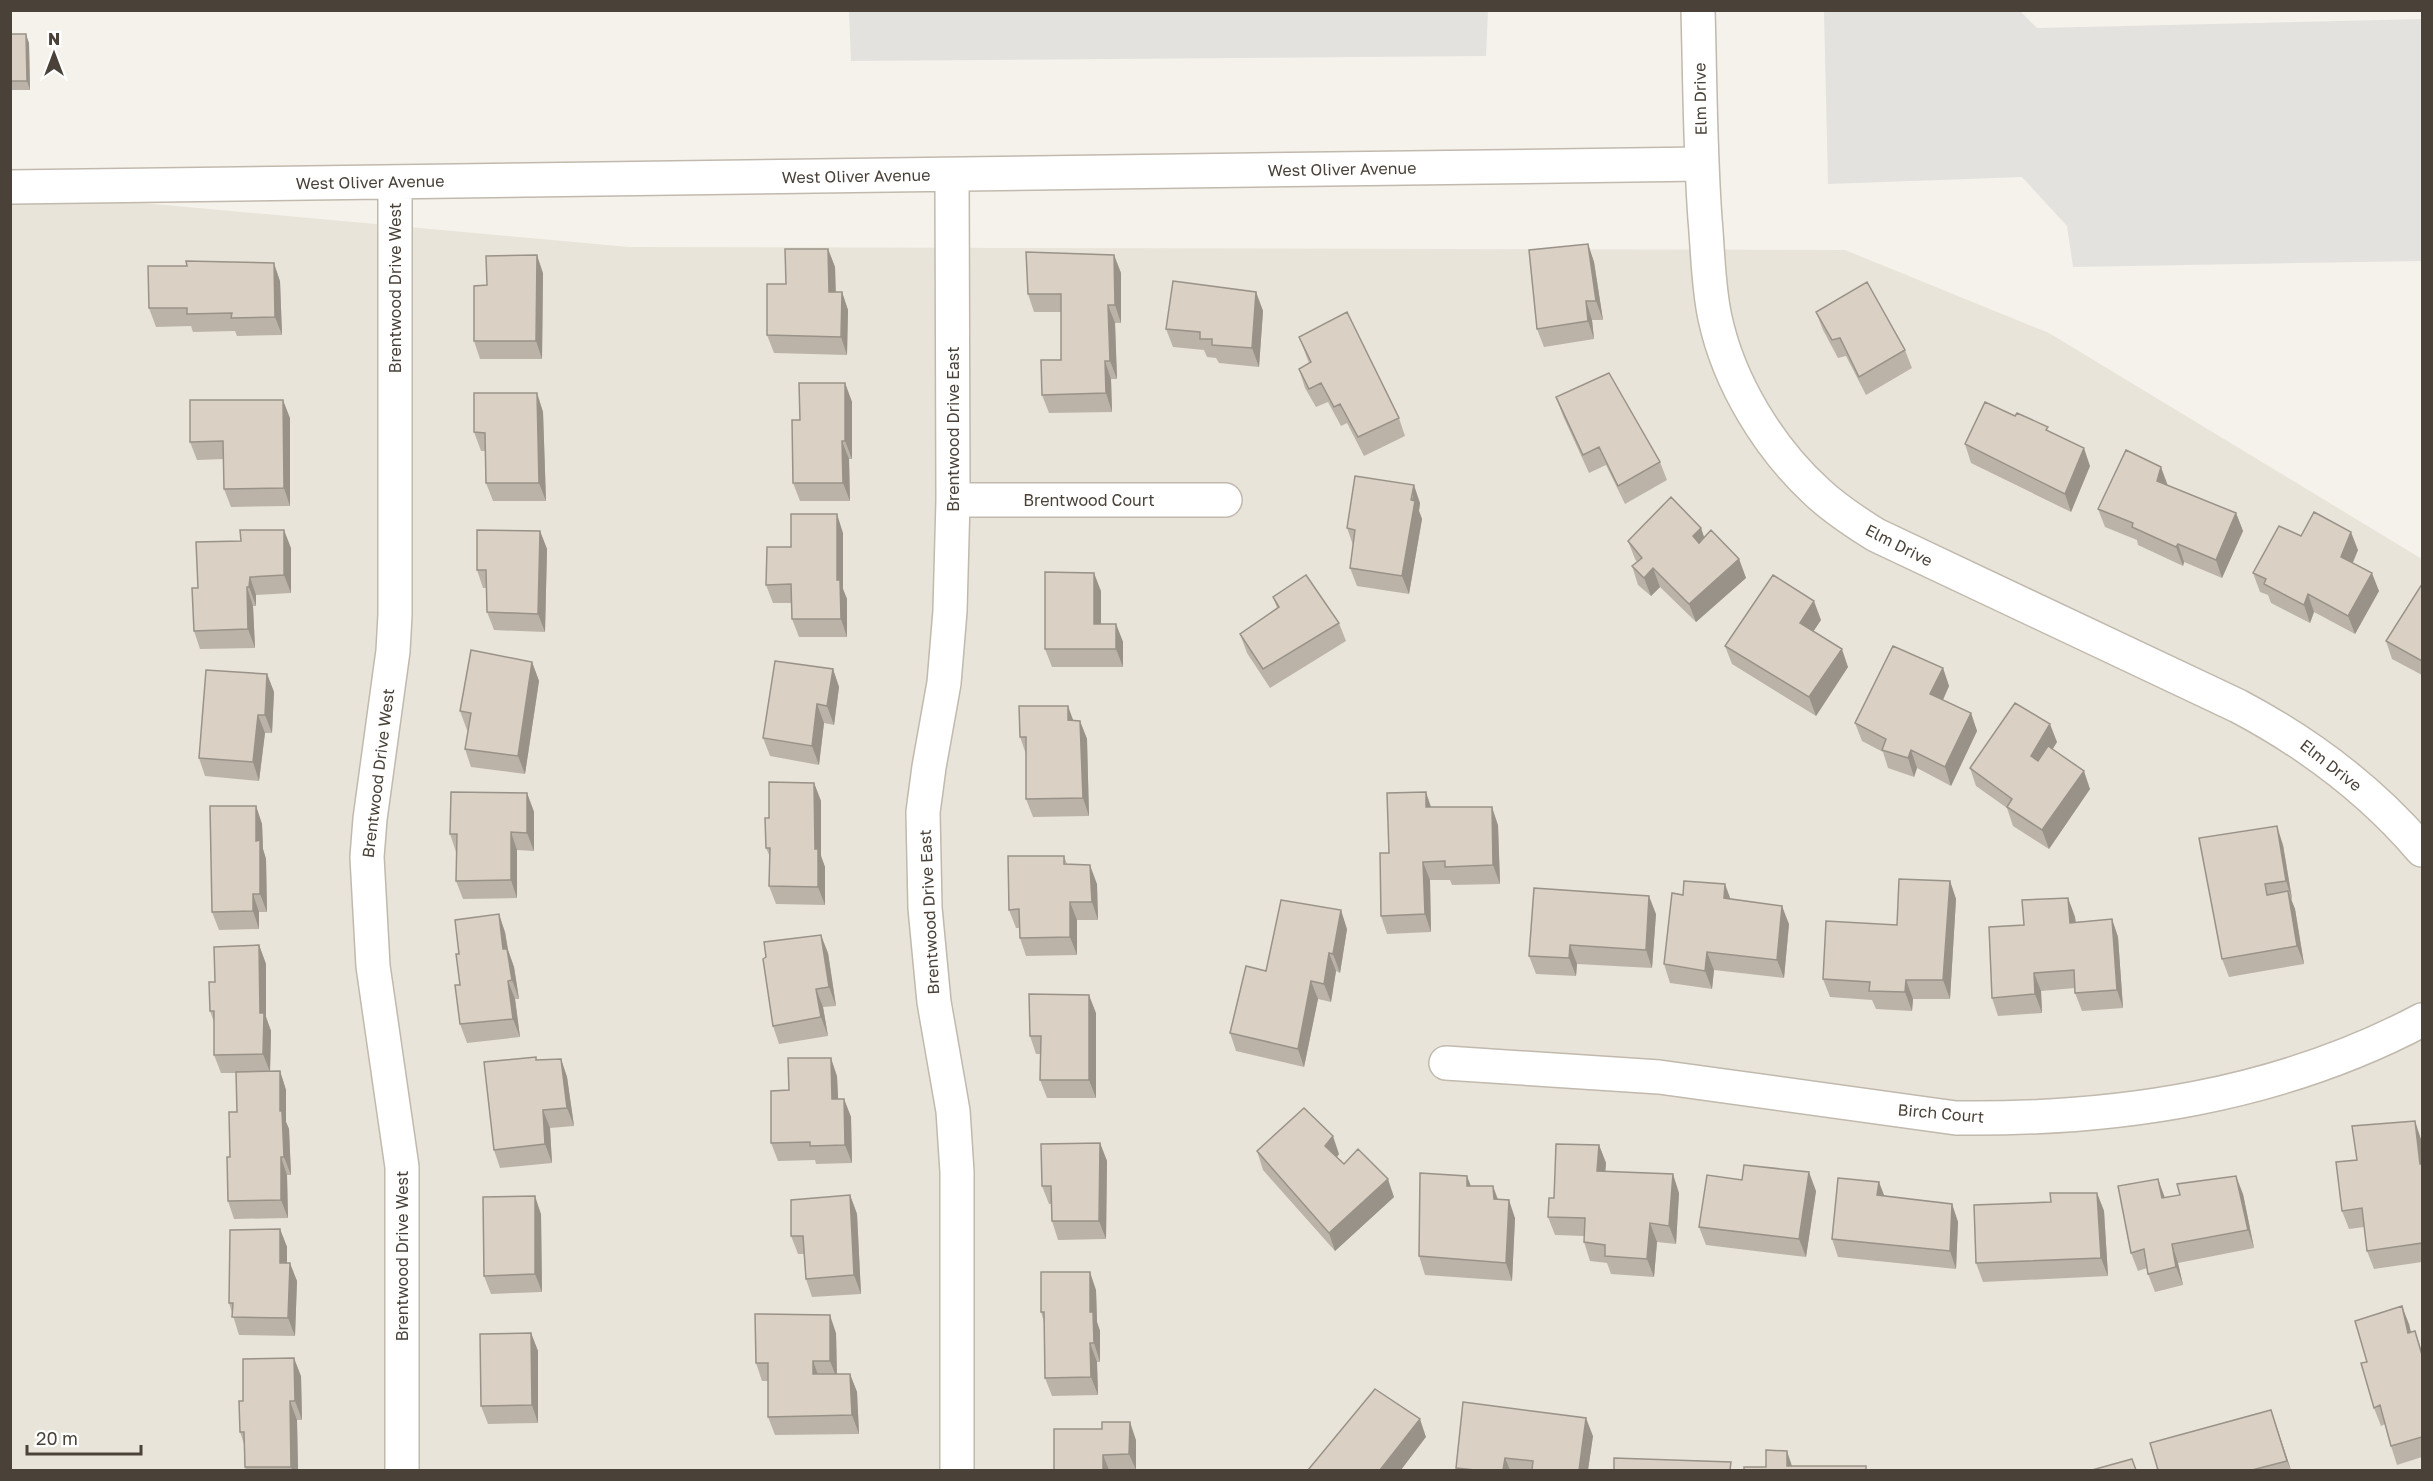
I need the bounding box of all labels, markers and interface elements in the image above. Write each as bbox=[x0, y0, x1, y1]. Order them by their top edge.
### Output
north arrow bbox=[24, 24, 84, 84]
text: N bbox=[48, 29, 60, 49]
street label: Elm Drive bbox=[1689, 62, 1711, 136]
street label: West Oliver Avenue bbox=[1267, 158, 1417, 180]
street label: West Oliver Avenue bbox=[781, 165, 931, 187]
street label: West Oliver Avenue bbox=[295, 171, 445, 193]
street label: Brentwood Drive West bbox=[385, 203, 405, 373]
street label: Brentwood Drive East bbox=[943, 346, 963, 512]
street label: Brentwood Court bbox=[1023, 490, 1155, 510]
street label: Elm Drive bbox=[1862, 520, 1936, 570]
street label: Brentwood Drive West bbox=[358, 687, 398, 859]
street label: Elm Drive bbox=[2296, 735, 2366, 795]
street label: Brentwood Drive East bbox=[915, 829, 943, 995]
street label: Birch Court bbox=[1897, 1099, 1985, 1127]
street label: Brentwood Drive West bbox=[392, 1171, 412, 1341]
scale bar bbox=[27, 1418, 141, 1456]
text: 20 m bbox=[36, 1427, 78, 1449]

